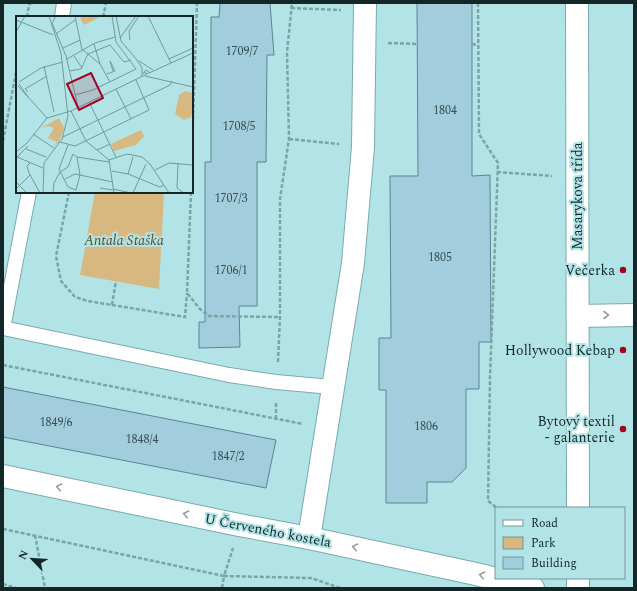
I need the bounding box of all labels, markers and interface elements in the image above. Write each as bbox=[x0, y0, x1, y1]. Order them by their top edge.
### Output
inset map bbox=[16, 16, 193, 193]
house number: 1709/7 bbox=[225, 42, 259, 61]
house number: 1804 bbox=[433, 101, 457, 120]
house number: 1708/5 bbox=[222, 117, 256, 136]
street label: Masarykova třída bbox=[567, 142, 588, 250]
house number: 1707/3 bbox=[214, 189, 248, 208]
park label: Antala Staška bbox=[83, 230, 164, 251]
house number: 1805 bbox=[428, 248, 452, 267]
place label: Večerka bbox=[565, 260, 615, 281]
house number: 1706/1 bbox=[214, 261, 248, 280]
marker: Večerka bbox=[618, 265, 628, 275]
one-way arrow bbox=[603, 311, 609, 319]
place label: Hollywood Kebap bbox=[505, 340, 615, 361]
marker: Hollywood Kebap bbox=[618, 345, 628, 355]
place label: Bytový textil - galanterie bbox=[538, 411, 615, 448]
house number: 1849/6 bbox=[39, 413, 73, 432]
house number: 1806 bbox=[414, 417, 438, 436]
marker: Bytový textil - galanterie bbox=[618, 424, 628, 434]
house number: 1848/4 bbox=[125, 430, 159, 449]
house number: 1847/2 bbox=[211, 447, 245, 466]
one-way arrow bbox=[56, 483, 62, 491]
legend bbox=[495, 507, 625, 579]
street label: U Červeného kostela bbox=[203, 508, 333, 553]
one-way arrow bbox=[183, 510, 189, 518]
text: Road bbox=[531, 514, 558, 533]
text: Park bbox=[531, 534, 556, 553]
north arrow bbox=[12, 539, 52, 579]
one-way arrow bbox=[351, 544, 358, 552]
text: N bbox=[14, 547, 33, 563]
text: Building bbox=[531, 554, 577, 573]
one-way arrow bbox=[478, 571, 485, 579]

